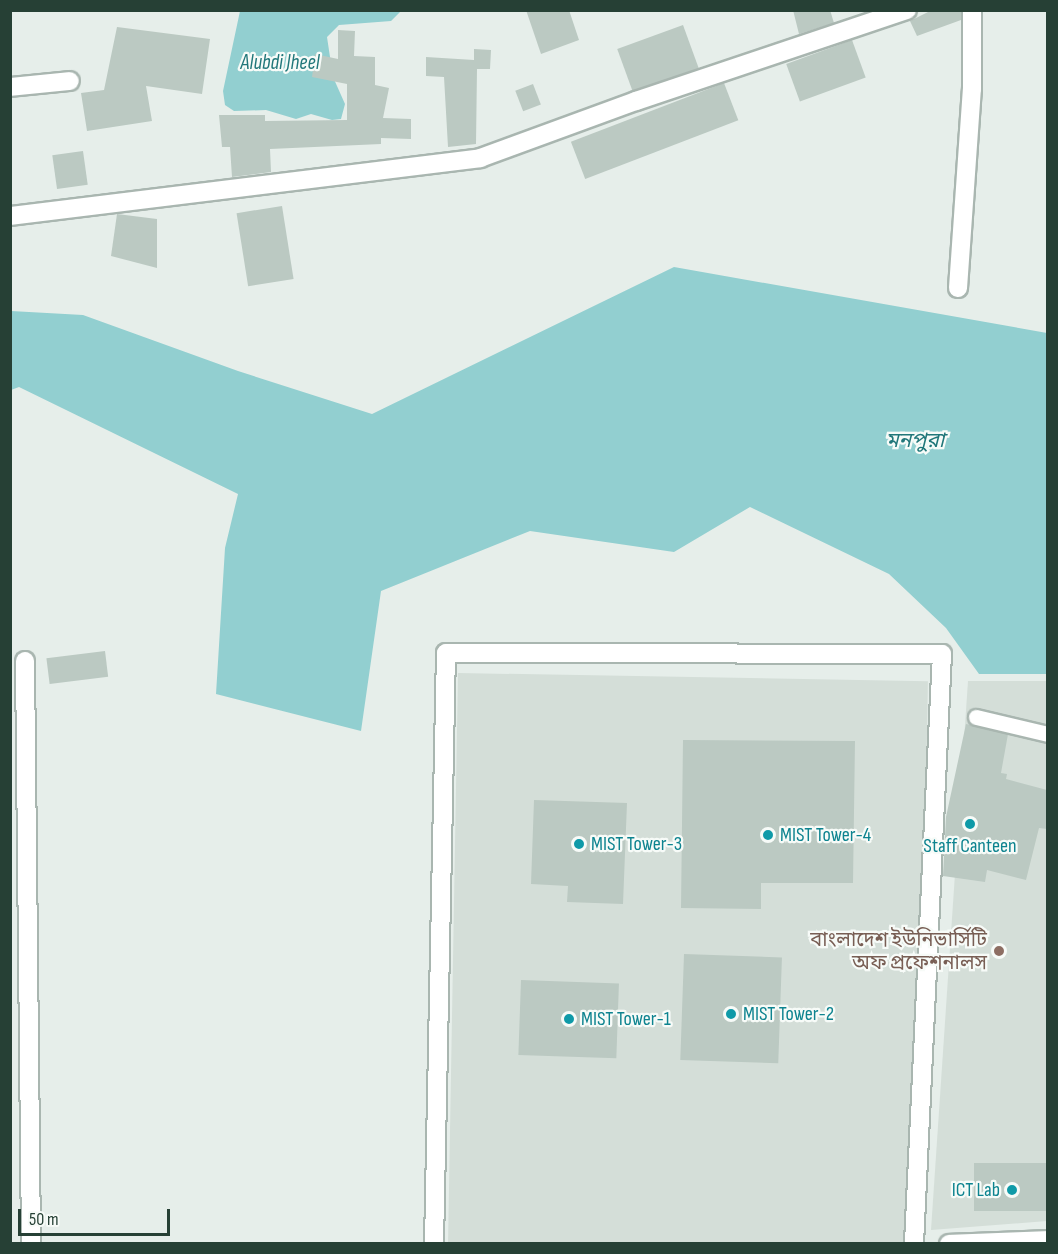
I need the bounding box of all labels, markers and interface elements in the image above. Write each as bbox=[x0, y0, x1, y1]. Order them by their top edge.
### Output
water label: Alubdi Jheel bbox=[241, 50, 319, 76]
water label: মনপুরা bbox=[886, 428, 944, 454]
marker: Staff Canteen bbox=[963, 817, 977, 831]
place label: MIST Tower-4 bbox=[780, 823, 871, 847]
marker: MIST Tower-4 bbox=[761, 828, 775, 842]
place label: MIST Tower-3 bbox=[591, 832, 682, 856]
place label: Staff Canteen bbox=[923, 834, 1017, 858]
marker: MIST Tower-3 bbox=[572, 837, 586, 851]
place label: বাংলাদেশ ইউনিভার্সিটি অফ প্রফেশনালস bbox=[810, 928, 987, 975]
marker: বাংলাদেশ ইউনিভার্সিটি অফ প্রফেশনালস bbox=[992, 944, 1006, 958]
place label: MIST Tower-2 bbox=[743, 1002, 834, 1026]
place label: MIST Tower-1 bbox=[581, 1007, 671, 1031]
marker: MIST Tower-2 bbox=[724, 1007, 738, 1021]
marker: MIST Tower-1 bbox=[562, 1012, 576, 1026]
place label: ICT Lab bbox=[952, 1178, 1000, 1202]
marker: ICT Lab bbox=[1005, 1183, 1019, 1197]
scale bar bbox=[21, 1197, 172, 1235]
text: 50 m bbox=[29, 1209, 59, 1230]

